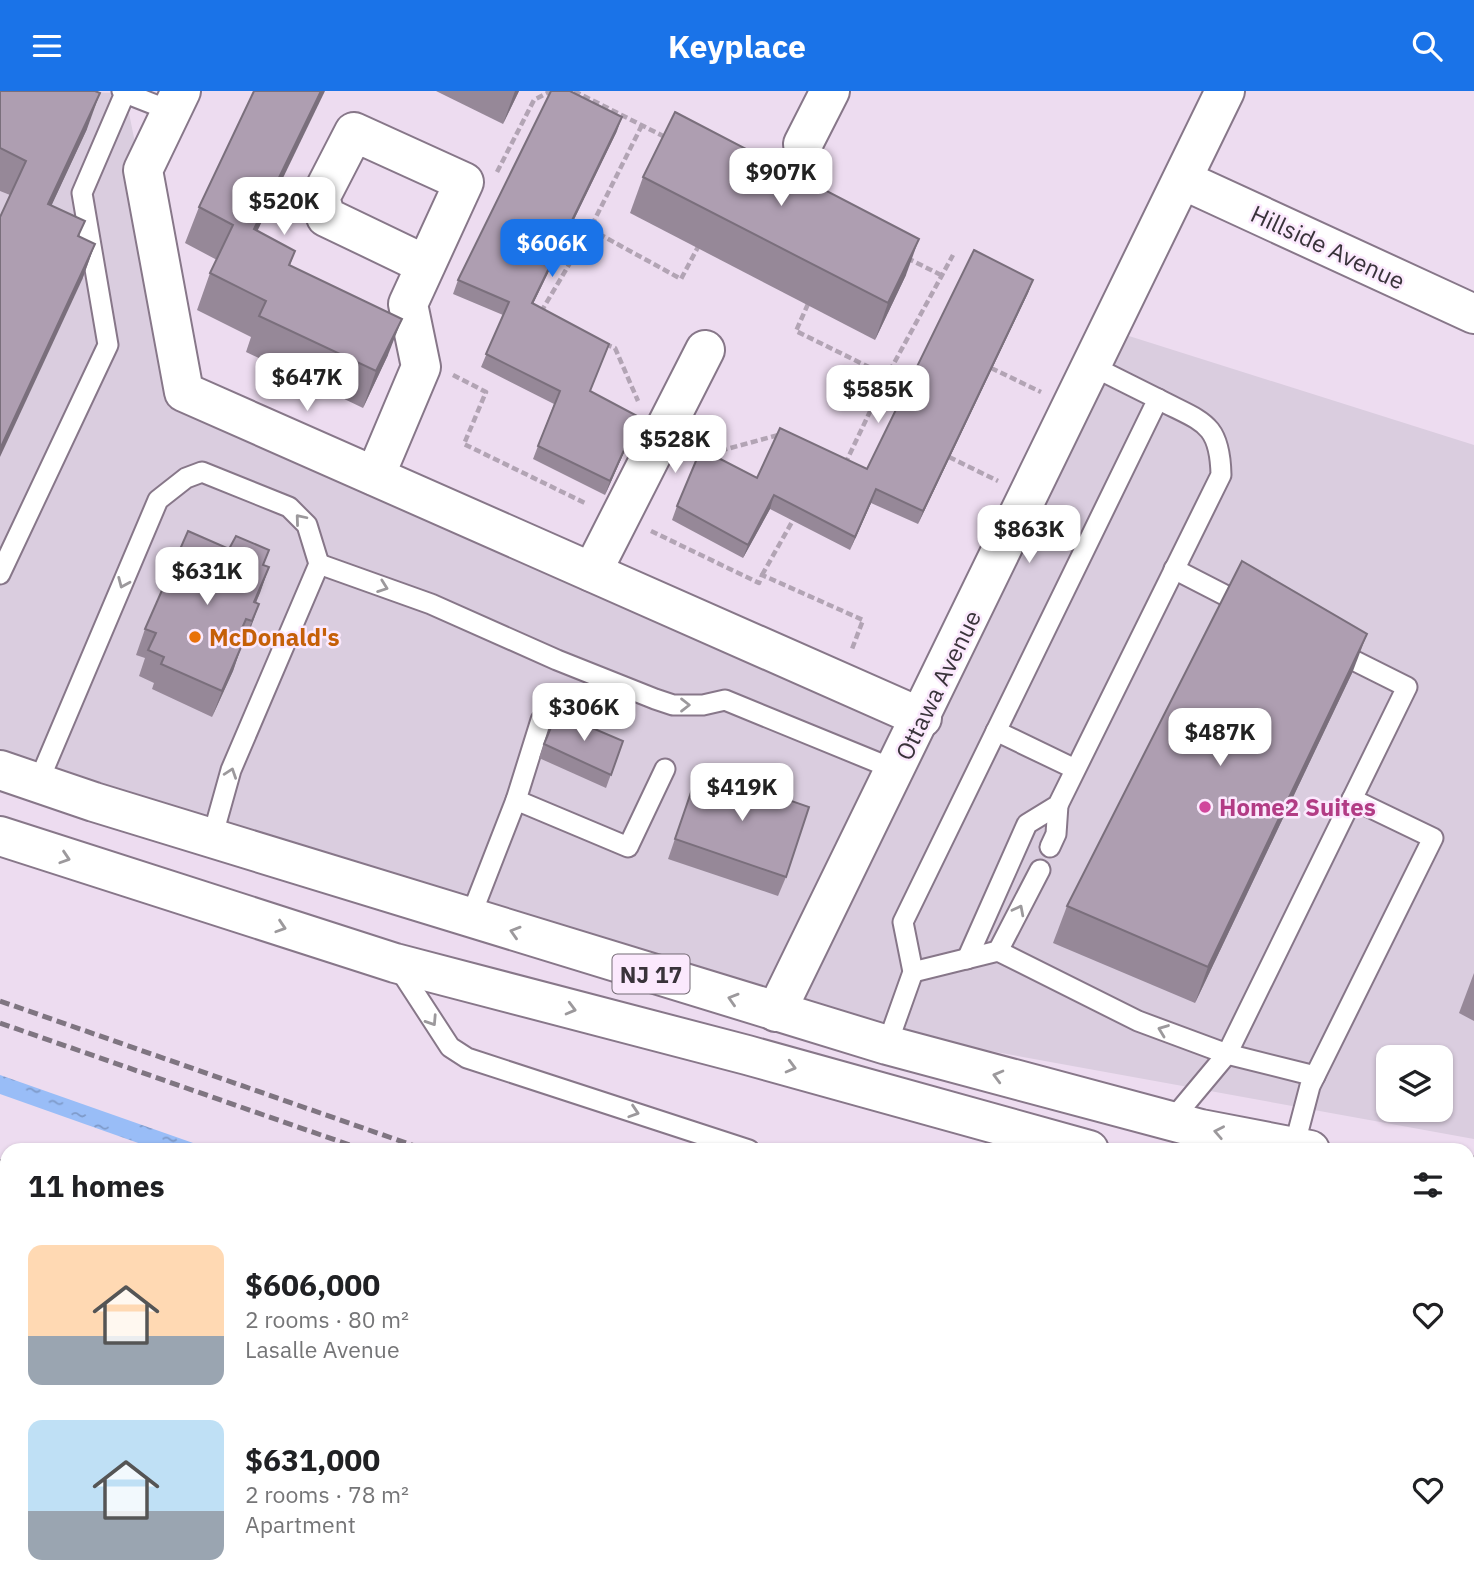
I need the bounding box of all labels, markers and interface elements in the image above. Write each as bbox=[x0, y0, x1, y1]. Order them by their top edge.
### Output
text: Keyplace bbox=[668, 25, 806, 67]
icon: menu bbox=[28, 27, 66, 65]
icon: search bbox=[1408, 27, 1446, 65]
pin: $907K bbox=[732, 149, 830, 208]
text: $907K bbox=[745, 156, 817, 186]
pin: $520K bbox=[235, 177, 333, 237]
text: $520K bbox=[248, 185, 320, 215]
street label: Hillside Avenue bbox=[1246, 197, 1410, 297]
pin: $606K bbox=[503, 219, 601, 279]
text: $606K bbox=[516, 227, 588, 257]
pin: $647K bbox=[258, 353, 356, 413]
text: $647K bbox=[271, 361, 343, 391]
pin: $585K bbox=[829, 365, 927, 425]
text: $585K bbox=[842, 373, 914, 403]
pin: $528K bbox=[626, 415, 724, 475]
text: $528K bbox=[639, 423, 711, 453]
pin: $863K bbox=[980, 505, 1078, 565]
text: $863K bbox=[993, 513, 1065, 543]
one-way arrow bbox=[295, 514, 308, 527]
pin: $631K bbox=[158, 547, 256, 607]
text: $631K bbox=[171, 555, 243, 585]
one-way arrow bbox=[117, 575, 131, 588]
one-way arrow bbox=[376, 579, 388, 593]
street label: Ottawa Avenue bbox=[888, 605, 988, 765]
place label: McDonald's bbox=[209, 621, 340, 653]
marker: McDonald's bbox=[187, 629, 203, 645]
pin: $306K bbox=[535, 683, 633, 743]
text: $306K bbox=[548, 691, 620, 721]
one-way arrow bbox=[680, 697, 691, 713]
pin: $487K bbox=[1171, 709, 1269, 768]
text: $487K bbox=[1184, 716, 1256, 746]
pin: $419K bbox=[693, 763, 791, 823]
one-way arrow bbox=[223, 767, 237, 779]
text: $419K bbox=[706, 771, 778, 801]
place label: Home2 Suites bbox=[1219, 791, 1376, 823]
marker: Home2 Suites bbox=[1197, 799, 1213, 815]
one-way arrow bbox=[58, 850, 70, 864]
one-way arrow bbox=[1011, 905, 1025, 918]
one-way arrow bbox=[275, 919, 287, 934]
one-way arrow bbox=[510, 926, 522, 940]
road number: NJ 17 bbox=[612, 954, 690, 993]
one-way arrow bbox=[727, 993, 739, 1007]
one-way arrow bbox=[565, 1001, 577, 1015]
one-way arrow bbox=[424, 1013, 437, 1026]
one-way arrow bbox=[1158, 1024, 1170, 1038]
map controls bbox=[1376, 1045, 1453, 1122]
button: layers bbox=[1376, 1045, 1453, 1122]
one-way arrow bbox=[785, 1059, 797, 1074]
one-way arrow bbox=[992, 1070, 1004, 1084]
one-way arrow bbox=[627, 1104, 639, 1118]
one-way arrow bbox=[1213, 1126, 1225, 1141]
text: 11 homes bbox=[28, 1166, 165, 1205]
icon: filters bbox=[1409, 1166, 1447, 1204]
text: $606,000 bbox=[245, 1265, 380, 1304]
icon: home bbox=[84, 1273, 168, 1357]
icon: heart bbox=[1409, 1296, 1447, 1334]
text: 2 rooms · 80 m² bbox=[245, 1304, 409, 1334]
text: Lasalle Avenue bbox=[245, 1334, 400, 1364]
text: $631,000 bbox=[245, 1440, 380, 1479]
icon: home bbox=[84, 1448, 168, 1532]
icon: heart bbox=[1409, 1471, 1447, 1509]
text: 2 rooms · 78 m² bbox=[245, 1479, 409, 1509]
text: Apartment bbox=[245, 1509, 356, 1539]

